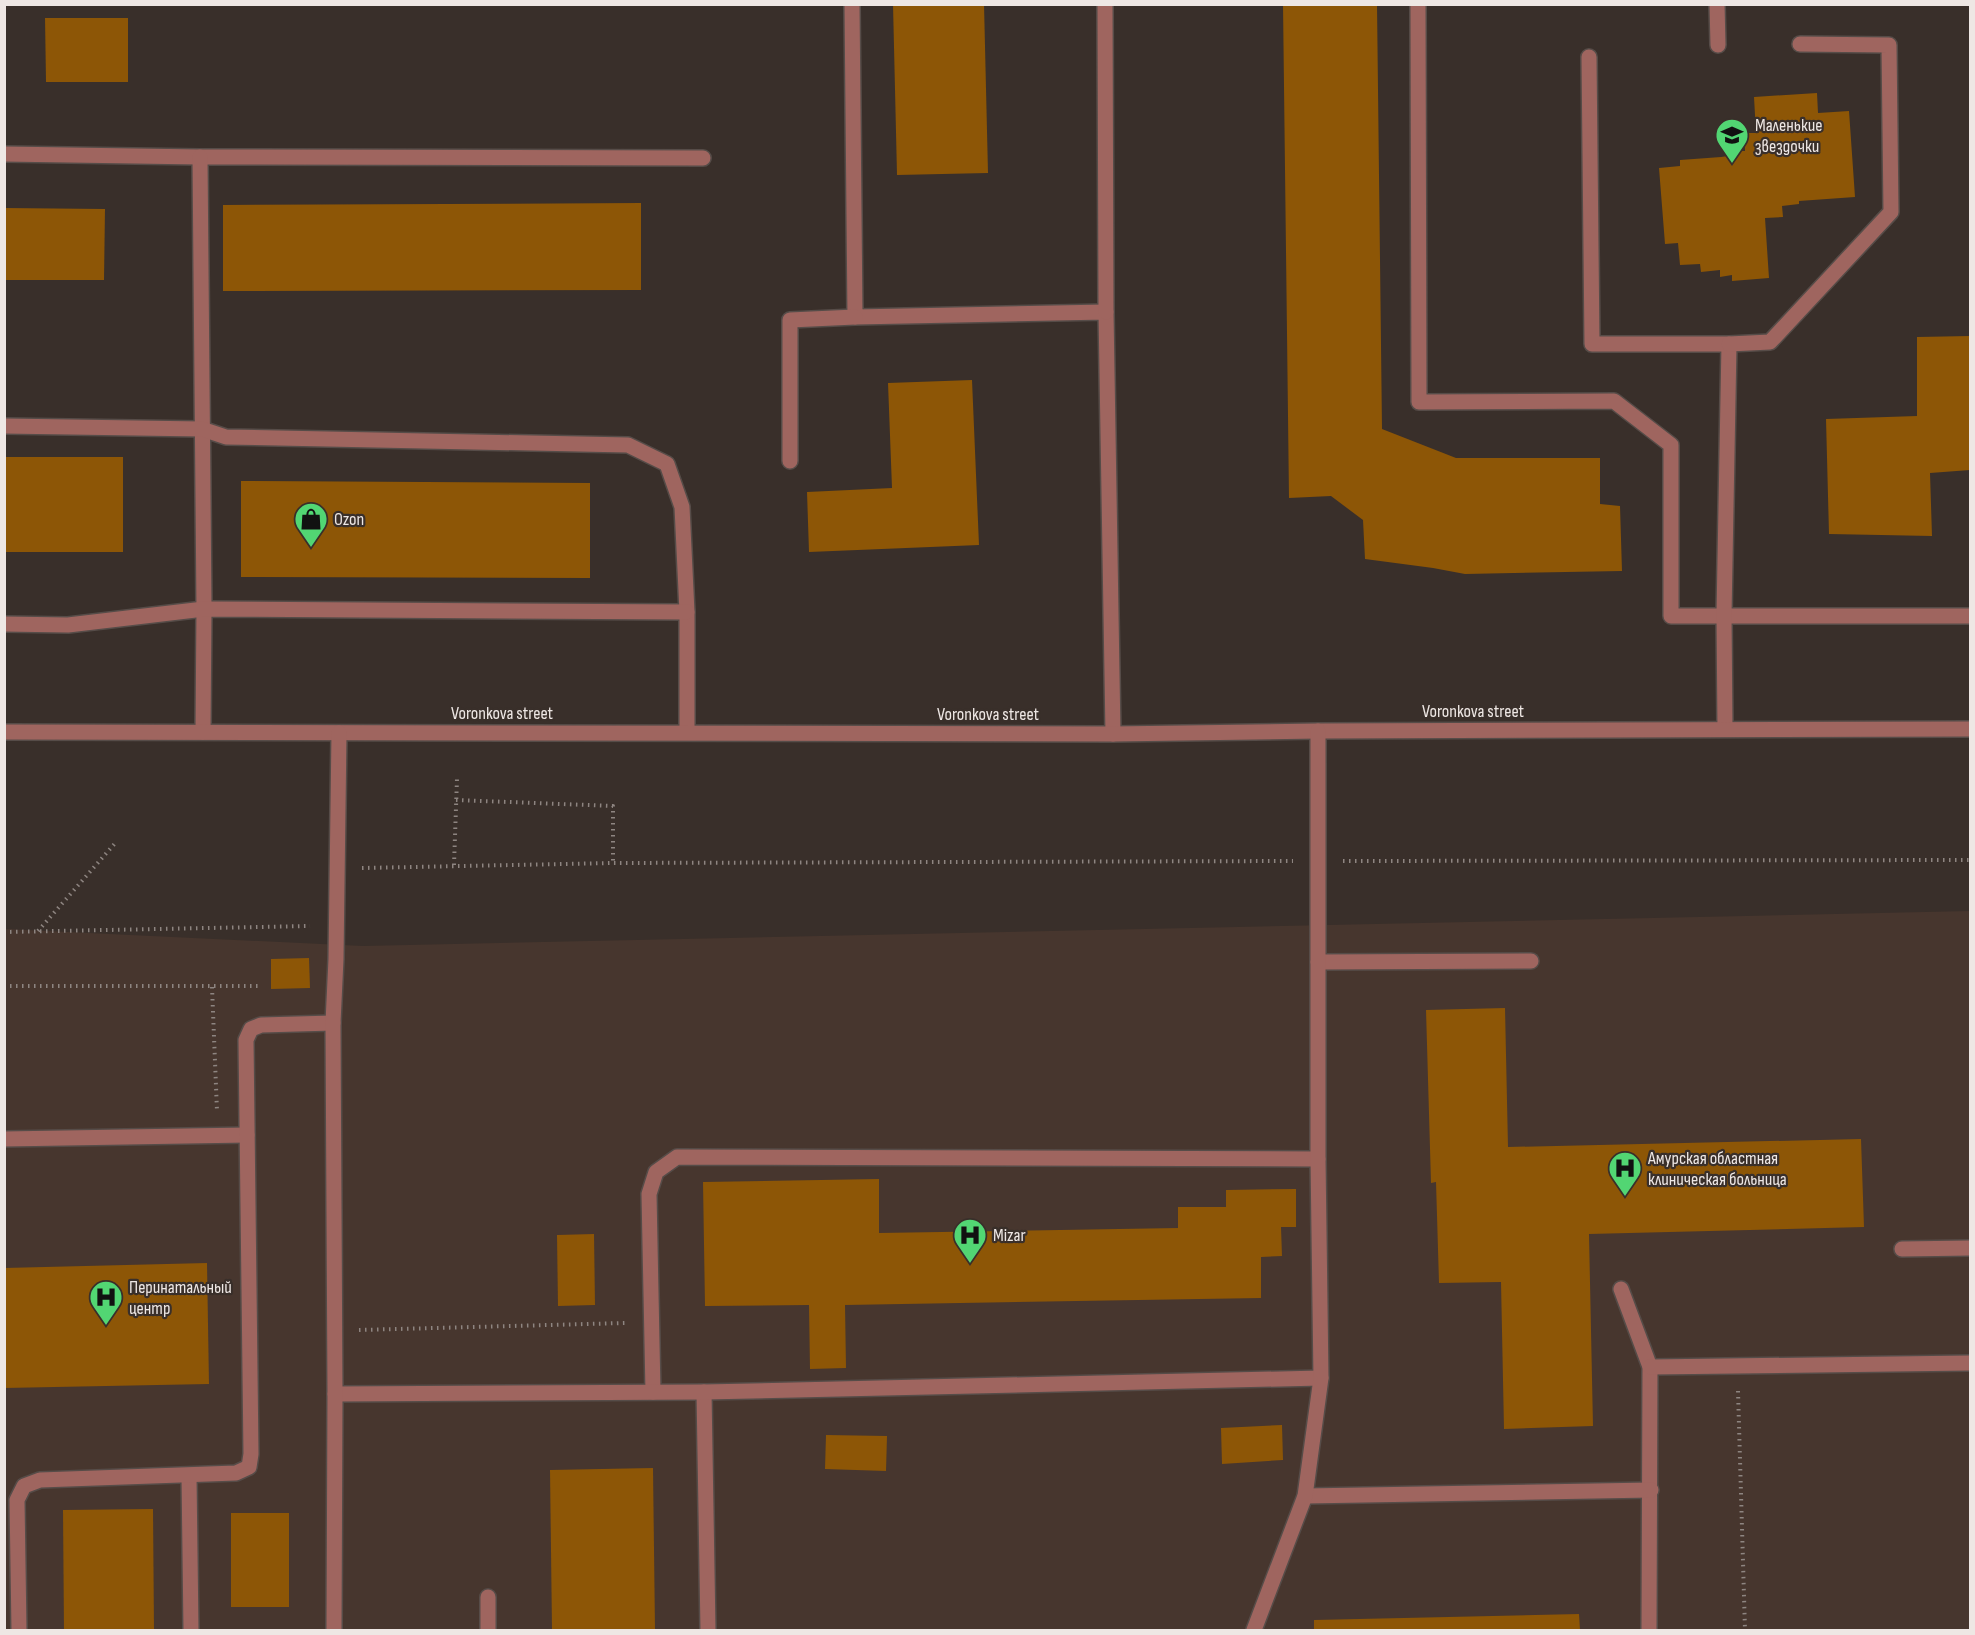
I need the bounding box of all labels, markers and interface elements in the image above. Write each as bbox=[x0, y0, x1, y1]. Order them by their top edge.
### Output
place label: Маленькие звездочки bbox=[1755, 115, 1822, 157]
school or university icon: Маленькие звездочки bbox=[1714, 117, 1750, 164]
shop icon: Ozon bbox=[293, 501, 329, 548]
place label: Ozon bbox=[334, 509, 364, 530]
street label: Voronkova street bbox=[1422, 701, 1525, 722]
street label: Voronkova street bbox=[451, 703, 554, 724]
street label: Voronkova street bbox=[937, 704, 1040, 725]
place label: Амурская областная клиническая больница bbox=[1647, 1148, 1787, 1190]
hospital icon: Амурская областная клиническая больница bbox=[1607, 1150, 1643, 1197]
hospital icon: Mizar bbox=[952, 1217, 988, 1264]
place label: Mizar bbox=[993, 1225, 1026, 1246]
place label: Перинатальный центр bbox=[129, 1277, 232, 1319]
hospital icon: Перинатальный центр bbox=[88, 1279, 124, 1326]

